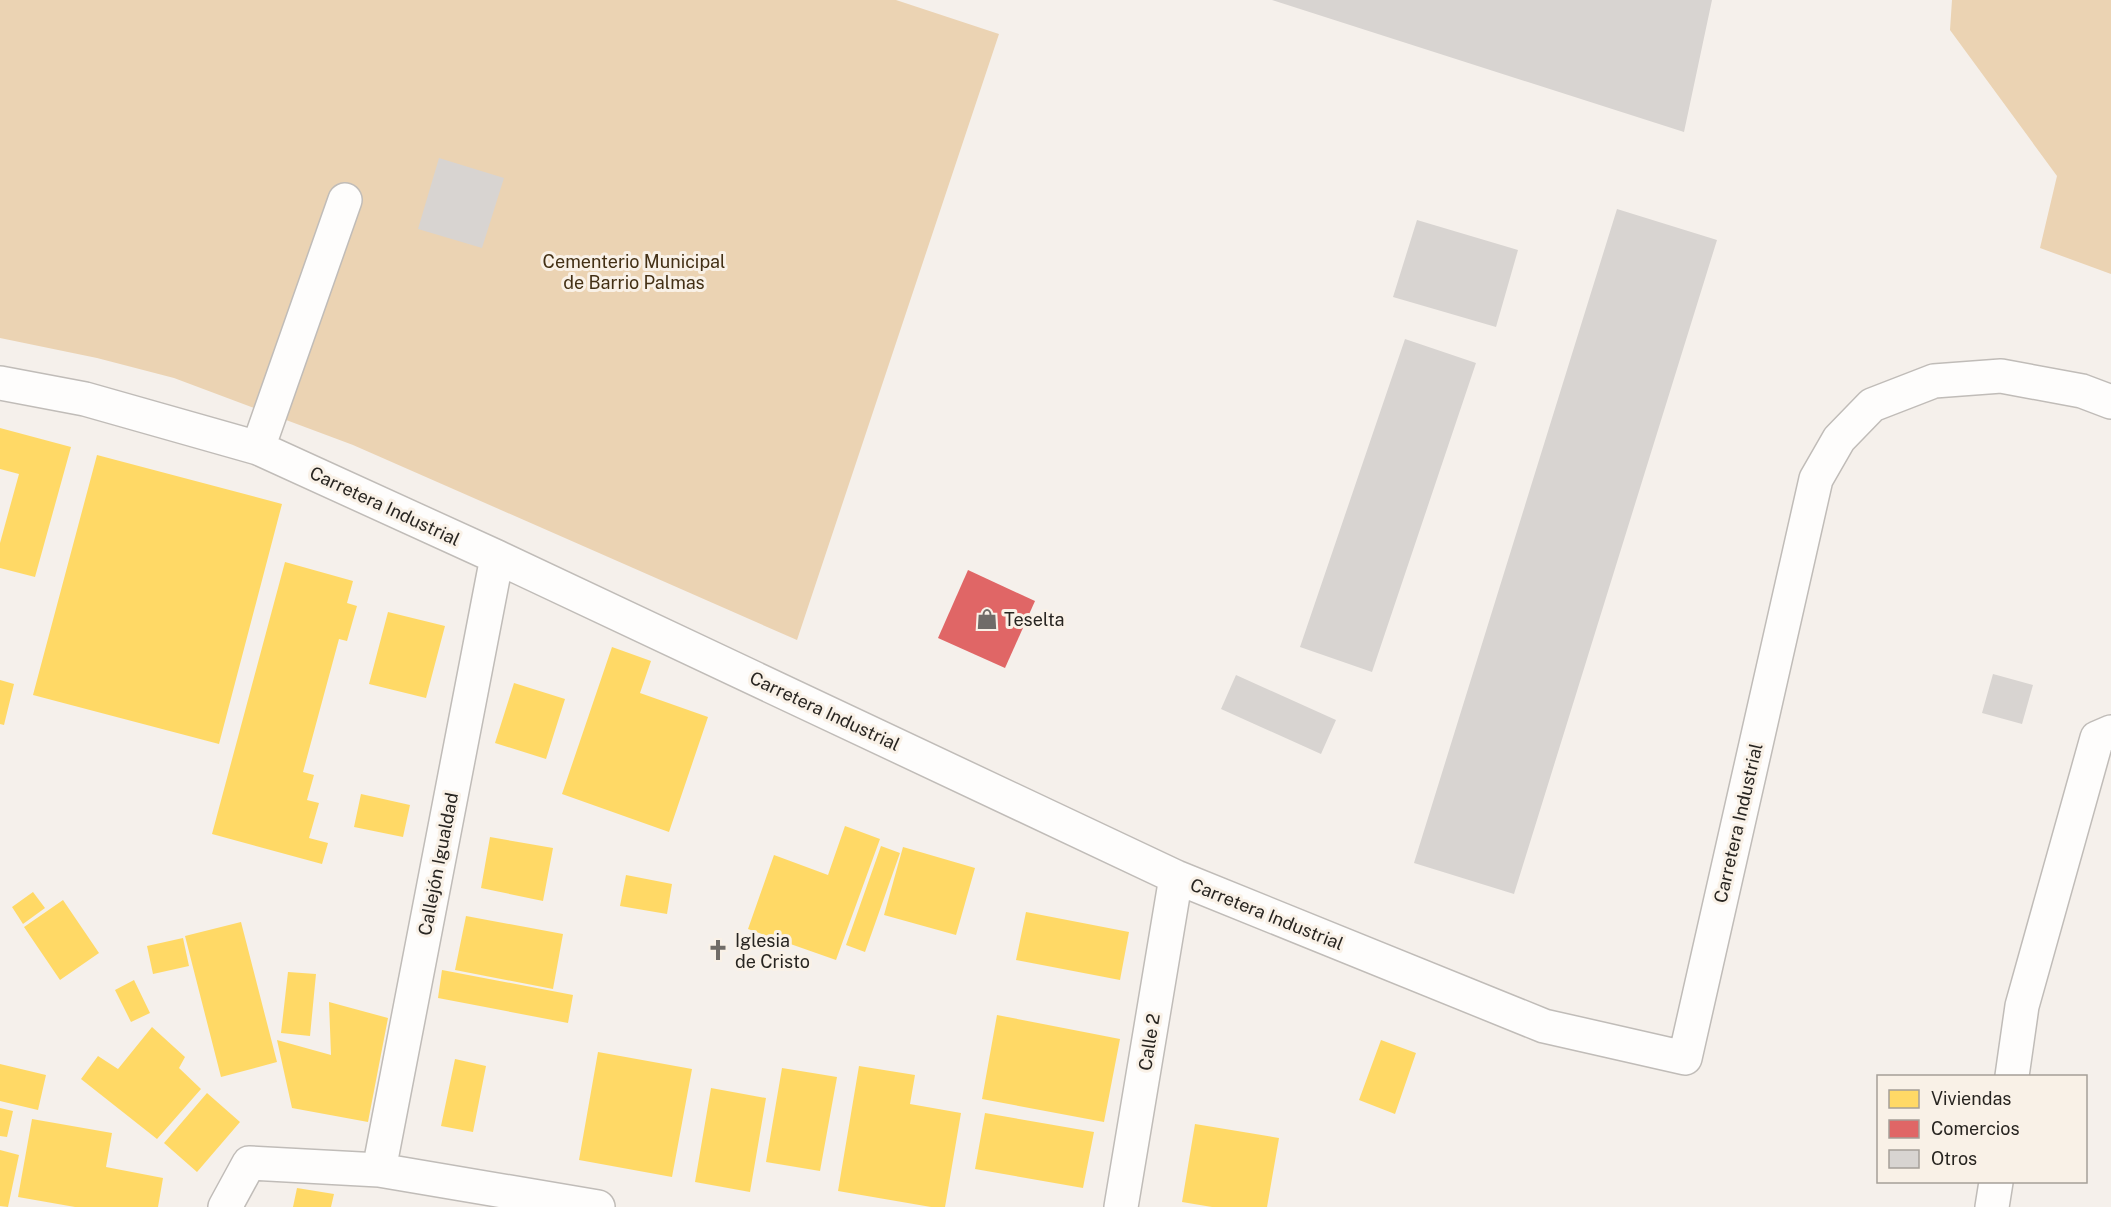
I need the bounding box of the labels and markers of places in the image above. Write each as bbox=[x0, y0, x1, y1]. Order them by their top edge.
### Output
shop icon: Teselta bbox=[975, 607, 999, 631]
place label: Teselta bbox=[1004, 609, 1065, 630]
place label: Iglesia de Cristo bbox=[735, 930, 810, 972]
church icon: Iglesia de Cristo bbox=[706, 938, 730, 962]

